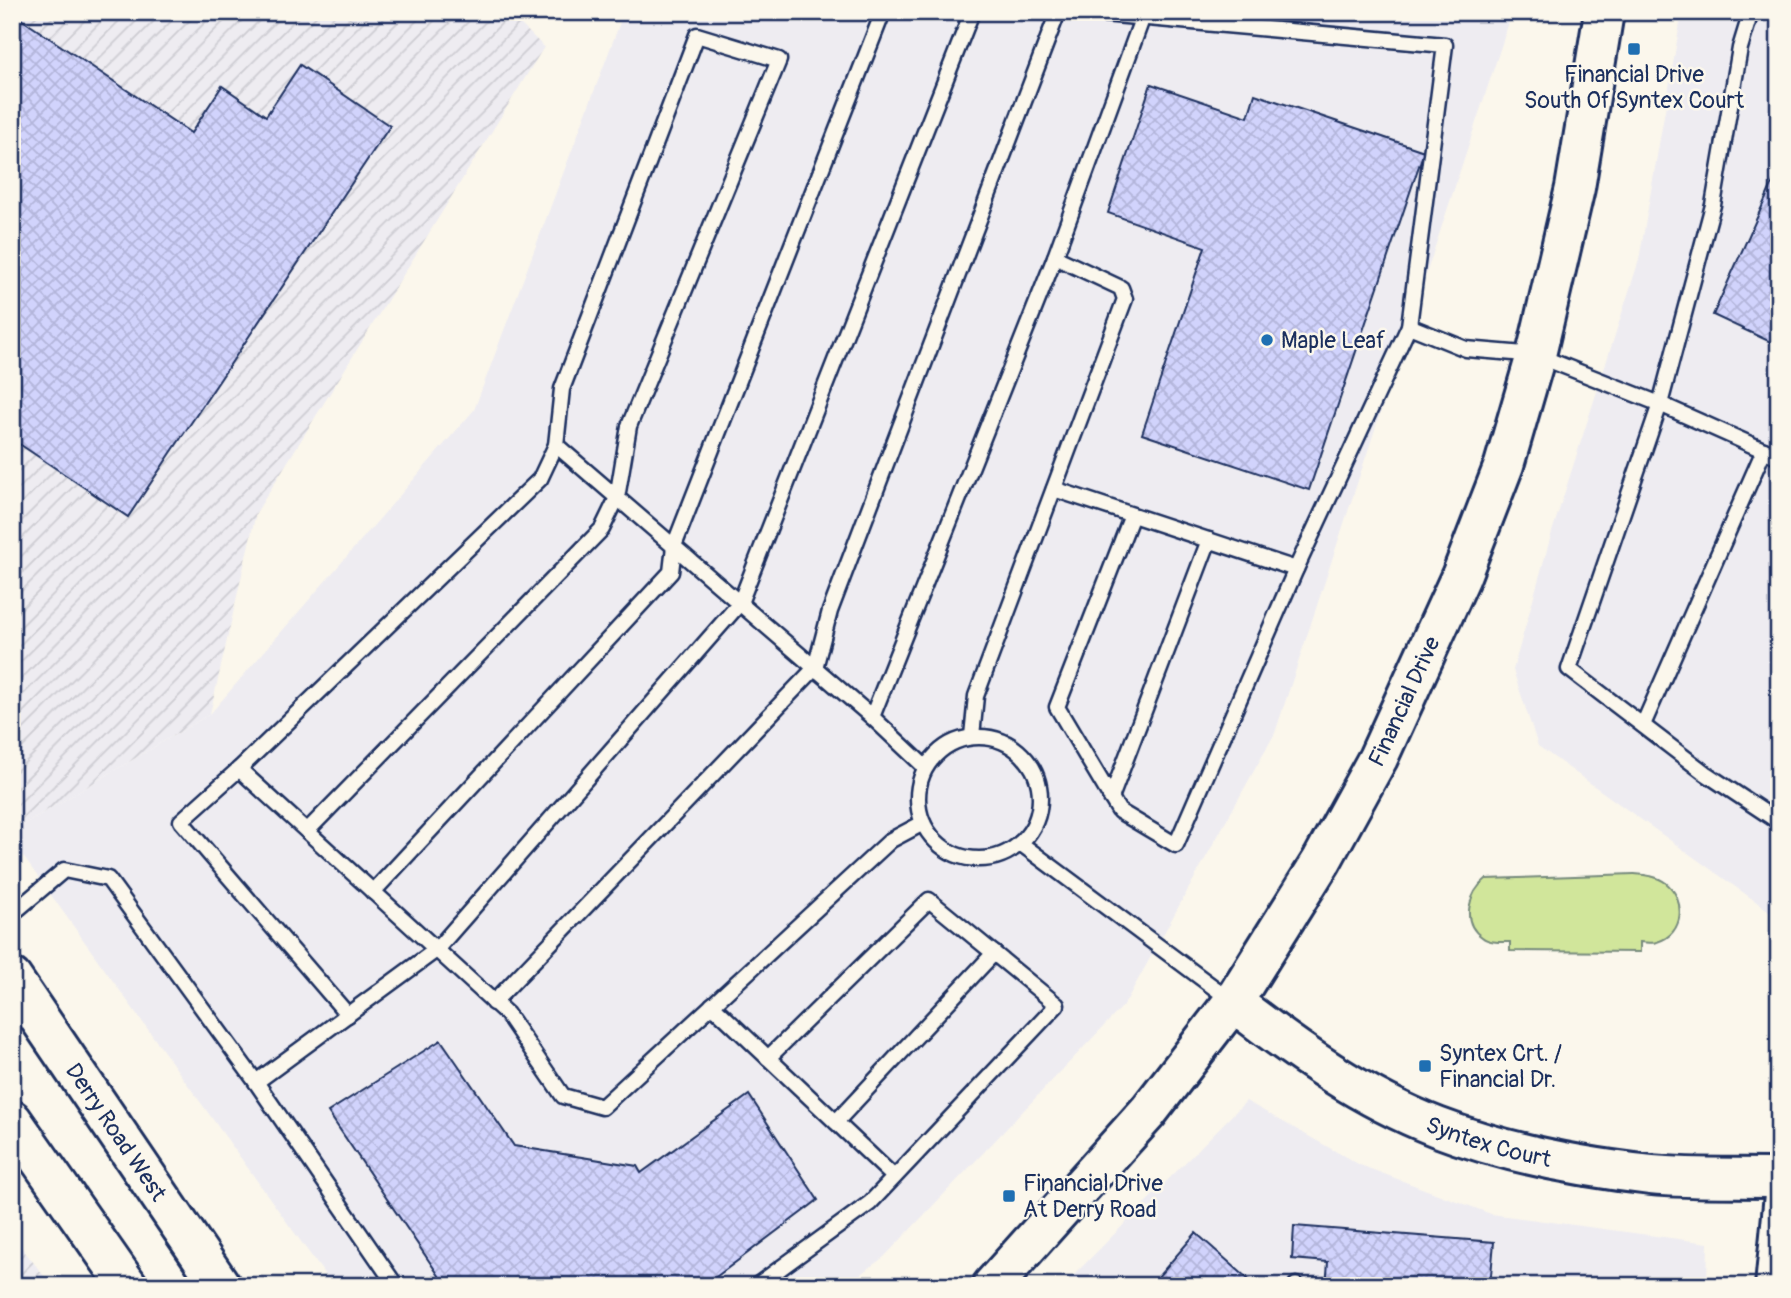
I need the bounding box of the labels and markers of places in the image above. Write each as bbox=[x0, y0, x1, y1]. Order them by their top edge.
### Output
marker: Financial Drive South Of Syntex Court bbox=[1626, 41, 1642, 57]
place label: Financial Drive South Of Syntex Court bbox=[1524, 60, 1745, 115]
place label: Maple Leaf bbox=[1281, 326, 1385, 355]
marker: Maple Leaf bbox=[1259, 332, 1275, 348]
place label: Syntex Crt. / Financial Dr. bbox=[1439, 1039, 1562, 1094]
marker: Syntex Crt. / Financial Dr. bbox=[1417, 1058, 1433, 1074]
place label: Financial Drive At Derry Road bbox=[1023, 1169, 1163, 1224]
marker: Financial Drive At Derry Road bbox=[1001, 1188, 1017, 1204]

